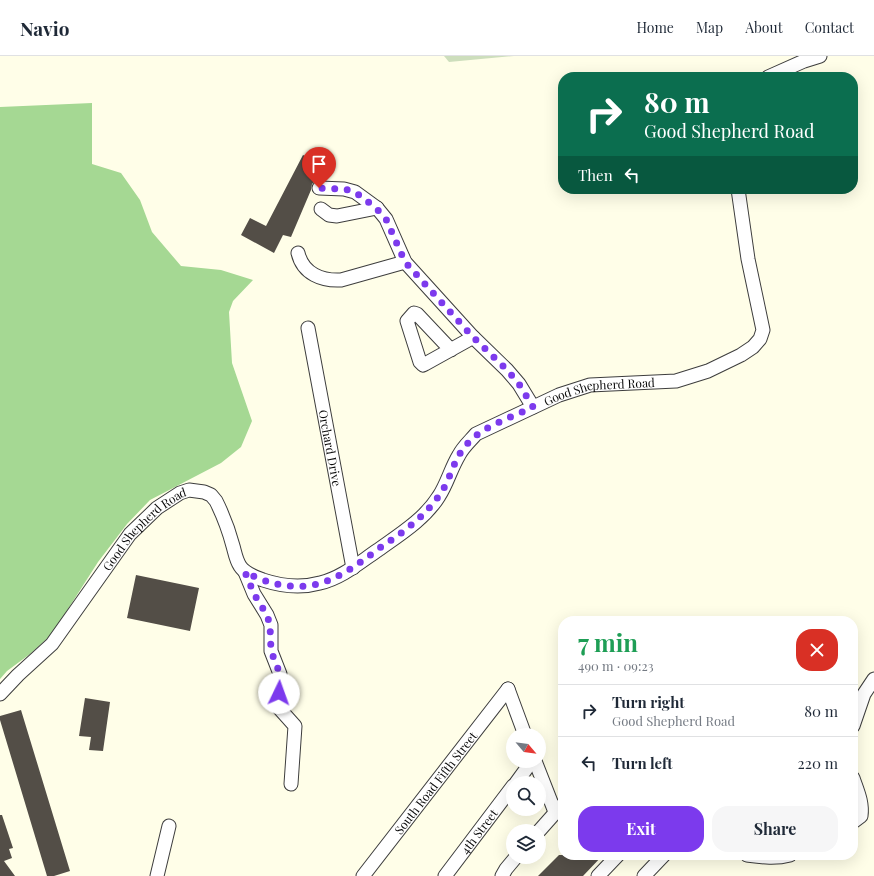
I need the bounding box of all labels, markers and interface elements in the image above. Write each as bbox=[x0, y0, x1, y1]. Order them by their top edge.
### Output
text: Navio bbox=[20, 15, 69, 41]
text: Home bbox=[636, 18, 674, 37]
text: Map bbox=[696, 18, 723, 37]
text: About bbox=[745, 18, 783, 37]
text: Contact bbox=[805, 18, 854, 37]
text: 80 m bbox=[644, 83, 710, 120]
icon: right bbox=[578, 88, 630, 140]
text: Good Shepherd Road bbox=[644, 119, 814, 143]
pin bbox=[302, 147, 336, 188]
icon: arrive bbox=[308, 153, 330, 175]
icon: left bbox=[621, 164, 643, 186]
text: Then bbox=[578, 165, 613, 185]
street label: Good Shepherd Road bbox=[541, 374, 655, 409]
street label: Orchard Drive bbox=[315, 408, 345, 487]
street label: Good Shepherd Road bbox=[99, 484, 188, 574]
text: 7 min bbox=[578, 626, 638, 658]
button: close bbox=[796, 629, 838, 671]
text: 490 m · 09:23 bbox=[578, 657, 654, 674]
position arrow bbox=[258, 672, 300, 714]
text: Turn right bbox=[612, 692, 685, 712]
icon: right bbox=[578, 700, 600, 722]
text: 80 m bbox=[804, 701, 838, 721]
text: Good Shepherd Road bbox=[612, 712, 735, 729]
street label: South Road Fifth Street bbox=[391, 728, 481, 837]
north arrow bbox=[506, 728, 546, 768]
map controls bbox=[506, 728, 546, 864]
icon: left bbox=[578, 752, 600, 774]
text: Turn left bbox=[612, 753, 673, 773]
text: 220 m bbox=[798, 753, 838, 773]
button: search bbox=[506, 776, 546, 816]
street label: 4th Street bbox=[457, 805, 501, 857]
button: Exit bbox=[578, 806, 704, 852]
button: Share bbox=[712, 806, 838, 852]
button: layers bbox=[506, 824, 546, 864]

